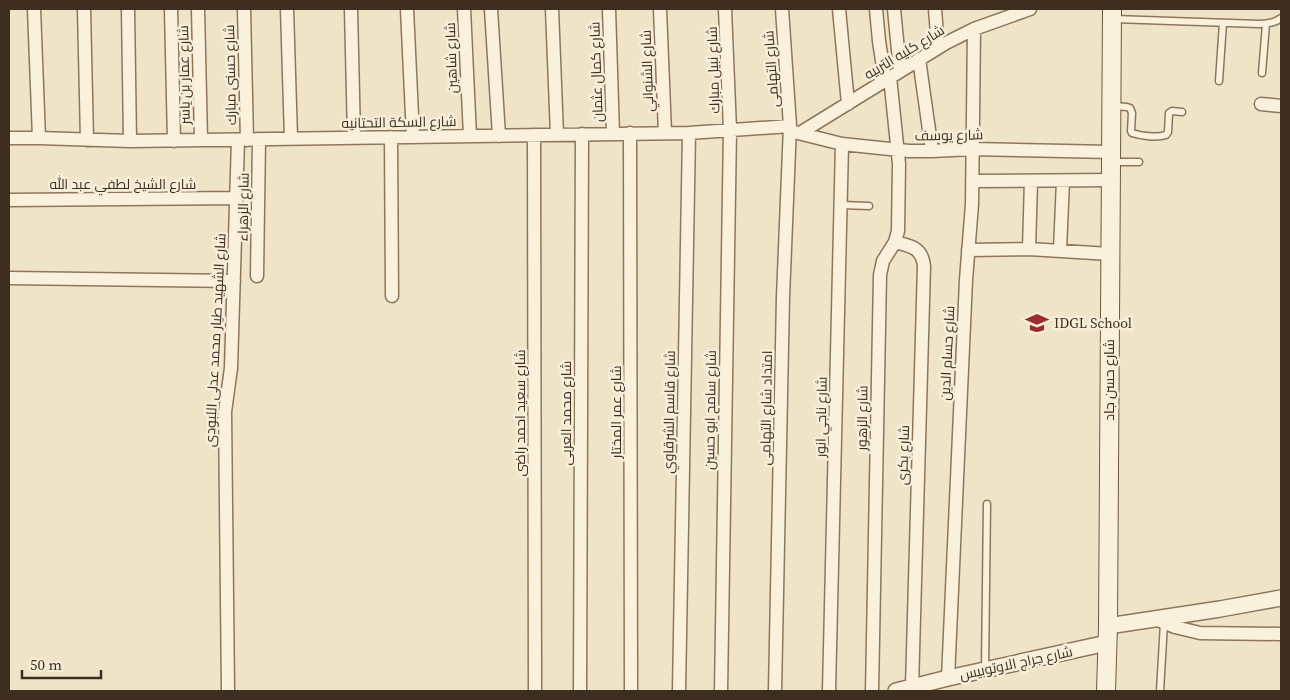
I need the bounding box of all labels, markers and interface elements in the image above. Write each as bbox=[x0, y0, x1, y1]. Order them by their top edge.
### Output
street label: شارع كليه التربيه bbox=[860, 20, 948, 84]
street label: شارع كمال عثمان bbox=[584, 21, 608, 123]
street label: شارع شاهين bbox=[440, 22, 462, 94]
street label: شارع حسنى مبارك bbox=[219, 24, 241, 126]
street label: شارع عمار بن ياسر bbox=[173, 25, 195, 126]
street label: شارع نبيل مبارك bbox=[701, 26, 725, 114]
street label: شارع الشنواني bbox=[636, 30, 660, 112]
street label: شارع التهامى bbox=[758, 30, 784, 108]
street label: شارع السكة التحتانيه bbox=[341, 111, 457, 133]
street label: شارع يوسف bbox=[915, 124, 983, 146]
street label: شارع الزهراء bbox=[232, 172, 254, 242]
street label: شارع الشيخ لطفي عبد الله bbox=[50, 174, 196, 196]
street label: شارع الشهيد طيار محمد عدلى اللبودى bbox=[199, 233, 231, 447]
street label: شارع حسام الدين bbox=[935, 305, 959, 401]
school or university icon: IDGL School bbox=[1024, 310, 1050, 336]
place label: IDGL School bbox=[1054, 313, 1132, 333]
street label: شارع حسن جاد bbox=[1099, 339, 1119, 421]
street label: شارع سعيد احمد راضى bbox=[510, 349, 530, 477]
street label: شارع قاسم الشرقاوي bbox=[658, 350, 682, 474]
street label: شارع سامح ابو حسين bbox=[699, 350, 721, 470]
street label: امتداد شارع التهامى bbox=[755, 350, 777, 466]
street label: شارع محمد العربى bbox=[556, 361, 576, 465]
street label: شارع عمر المختار bbox=[606, 365, 626, 460]
street label: شارع ناجي انور bbox=[810, 376, 834, 459]
street label: شارع الزهور bbox=[851, 385, 873, 452]
street label: شارع بكرى bbox=[892, 425, 914, 485]
street label: شارع جراج الاوتوبيس bbox=[958, 641, 1074, 685]
scale bar bbox=[22, 648, 101, 680]
text: 50 m bbox=[30, 654, 62, 675]

